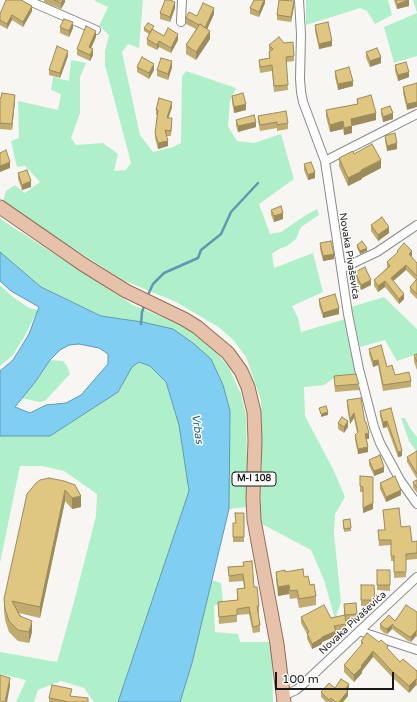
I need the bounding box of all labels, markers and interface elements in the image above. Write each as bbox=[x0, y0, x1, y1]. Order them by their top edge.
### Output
street label: Novaka Pivaševića bbox=[336, 212, 362, 300]
water label: Vrbas bbox=[188, 413, 206, 445]
road number: M-I 108 bbox=[232, 472, 276, 486]
street label: Novaka Pivaševića bbox=[317, 589, 389, 657]
scale bar bbox=[277, 664, 396, 690]
text: 100 m bbox=[282, 672, 319, 686]

